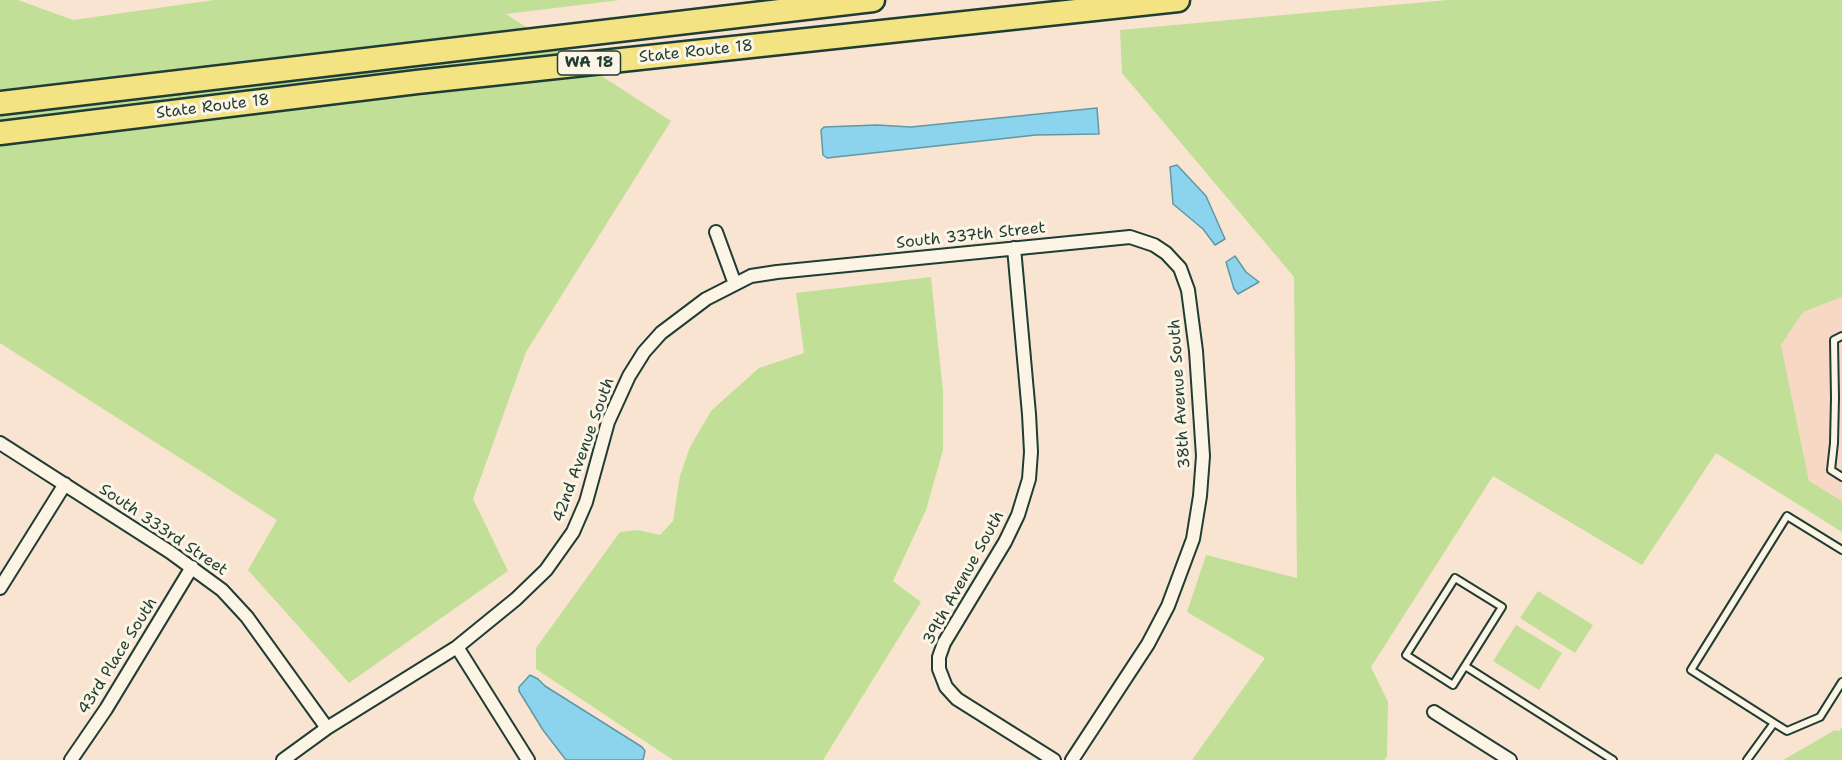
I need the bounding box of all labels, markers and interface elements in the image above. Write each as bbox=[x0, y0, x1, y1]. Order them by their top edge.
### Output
street label: State Route 18 bbox=[638, 36, 754, 68]
road number: WA 18 bbox=[558, 51, 620, 75]
street label: State Route 18 bbox=[155, 91, 271, 123]
street label: South 337th Street bbox=[895, 219, 1047, 253]
street label: 38th Avenue South bbox=[1165, 319, 1195, 469]
street label: 42nd Avenue South bbox=[549, 375, 619, 525]
street label: South 333rd Street bbox=[95, 480, 231, 580]
street label: 39th Avenue South bbox=[919, 508, 1009, 648]
street label: 43rd Place South bbox=[74, 594, 162, 718]

